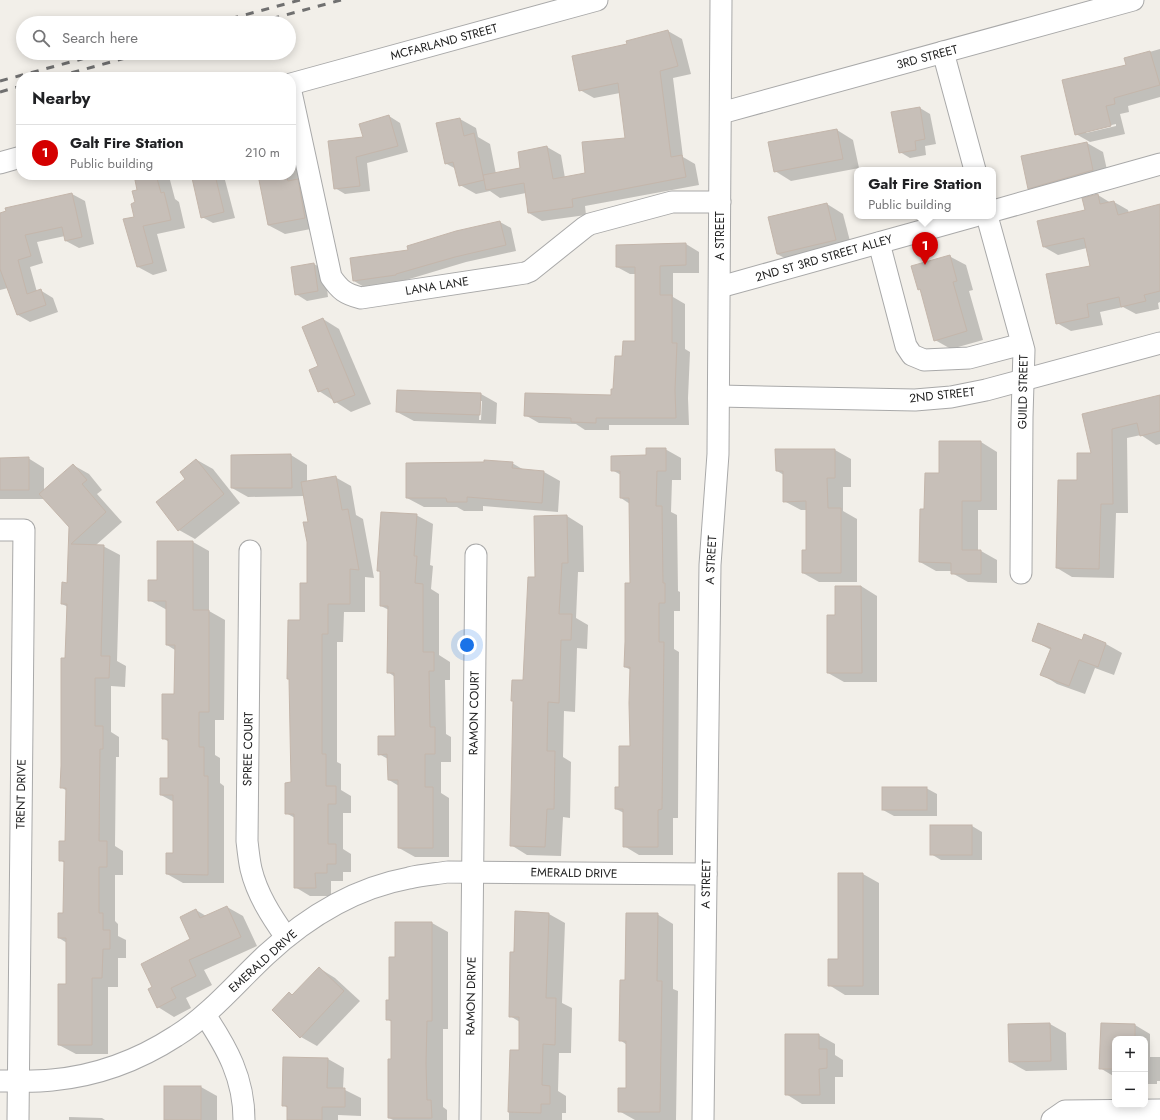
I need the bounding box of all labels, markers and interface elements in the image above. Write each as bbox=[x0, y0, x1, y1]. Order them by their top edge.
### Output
search box bbox=[16, 16, 296, 60]
street label: MCFARLAND STREET bbox=[388, 19, 500, 65]
icon: search bbox=[30, 27, 52, 49]
text: Search here bbox=[62, 27, 138, 49]
street label: 3RD STREET bbox=[894, 40, 960, 74]
text: Nearby bbox=[32, 86, 90, 110]
text: Galt Fire Station bbox=[70, 132, 184, 154]
text: 1 bbox=[42, 143, 48, 162]
text: 210 m bbox=[245, 143, 280, 162]
text: Public building bbox=[70, 154, 153, 173]
popup bbox=[854, 167, 996, 219]
text: Galt Fire Station bbox=[868, 173, 982, 195]
text: Public building bbox=[868, 195, 951, 214]
street label: A STREET bbox=[711, 211, 729, 261]
street label: 2ND ST 3RD STREET ALLEY bbox=[753, 230, 895, 286]
pin: 1 bbox=[912, 232, 938, 265]
street label: LANA LANE bbox=[404, 272, 470, 300]
street label: GUILD STREET bbox=[1013, 354, 1033, 429]
street label: 2ND STREET bbox=[908, 383, 976, 407]
street label: A STREET bbox=[701, 535, 721, 585]
your location bbox=[457, 635, 477, 655]
street label: RAMON COURT bbox=[464, 670, 484, 755]
street label: SPREE COURT bbox=[238, 711, 258, 786]
street label: TRENT DRIVE bbox=[11, 759, 31, 829]
street label: A STREET bbox=[697, 859, 715, 909]
street label: EMERALD DRIVE bbox=[530, 863, 618, 883]
street label: EMERALD DRIVE bbox=[225, 925, 301, 997]
street label: RAMON DRIVE bbox=[461, 956, 481, 1036]
map controls bbox=[1112, 1036, 1148, 1108]
button: + bbox=[1112, 1036, 1148, 1072]
button: − bbox=[1112, 1072, 1148, 1108]

